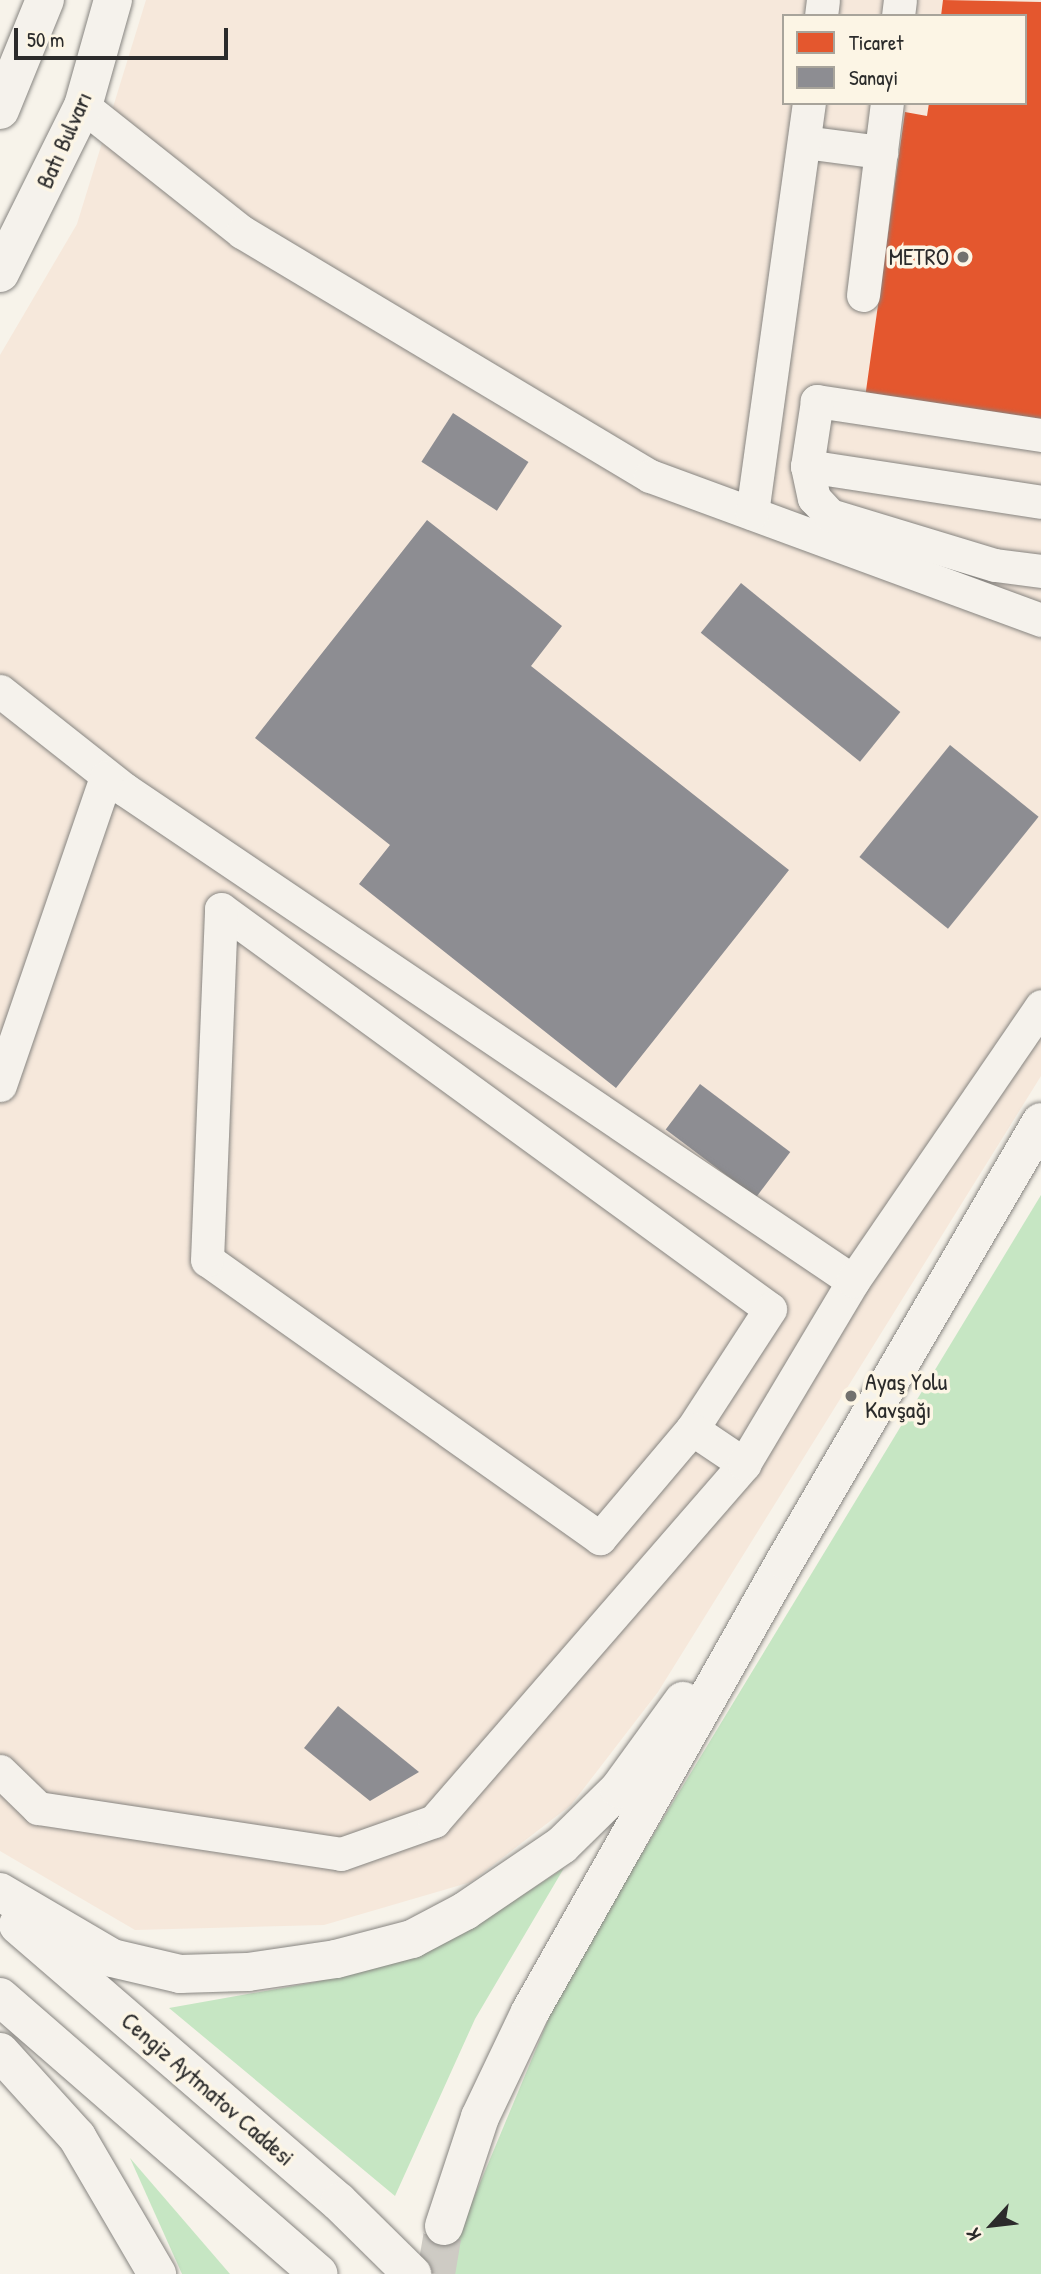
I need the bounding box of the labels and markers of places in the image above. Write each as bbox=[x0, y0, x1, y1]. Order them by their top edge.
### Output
place label: METRO bbox=[889, 243, 949, 271]
marker: METRO bbox=[955, 249, 971, 265]
place label: Ayaş Yolu Kavşağı bbox=[865, 1368, 947, 1424]
marker: Ayaş Yolu Kavşağı bbox=[843, 1388, 859, 1404]

